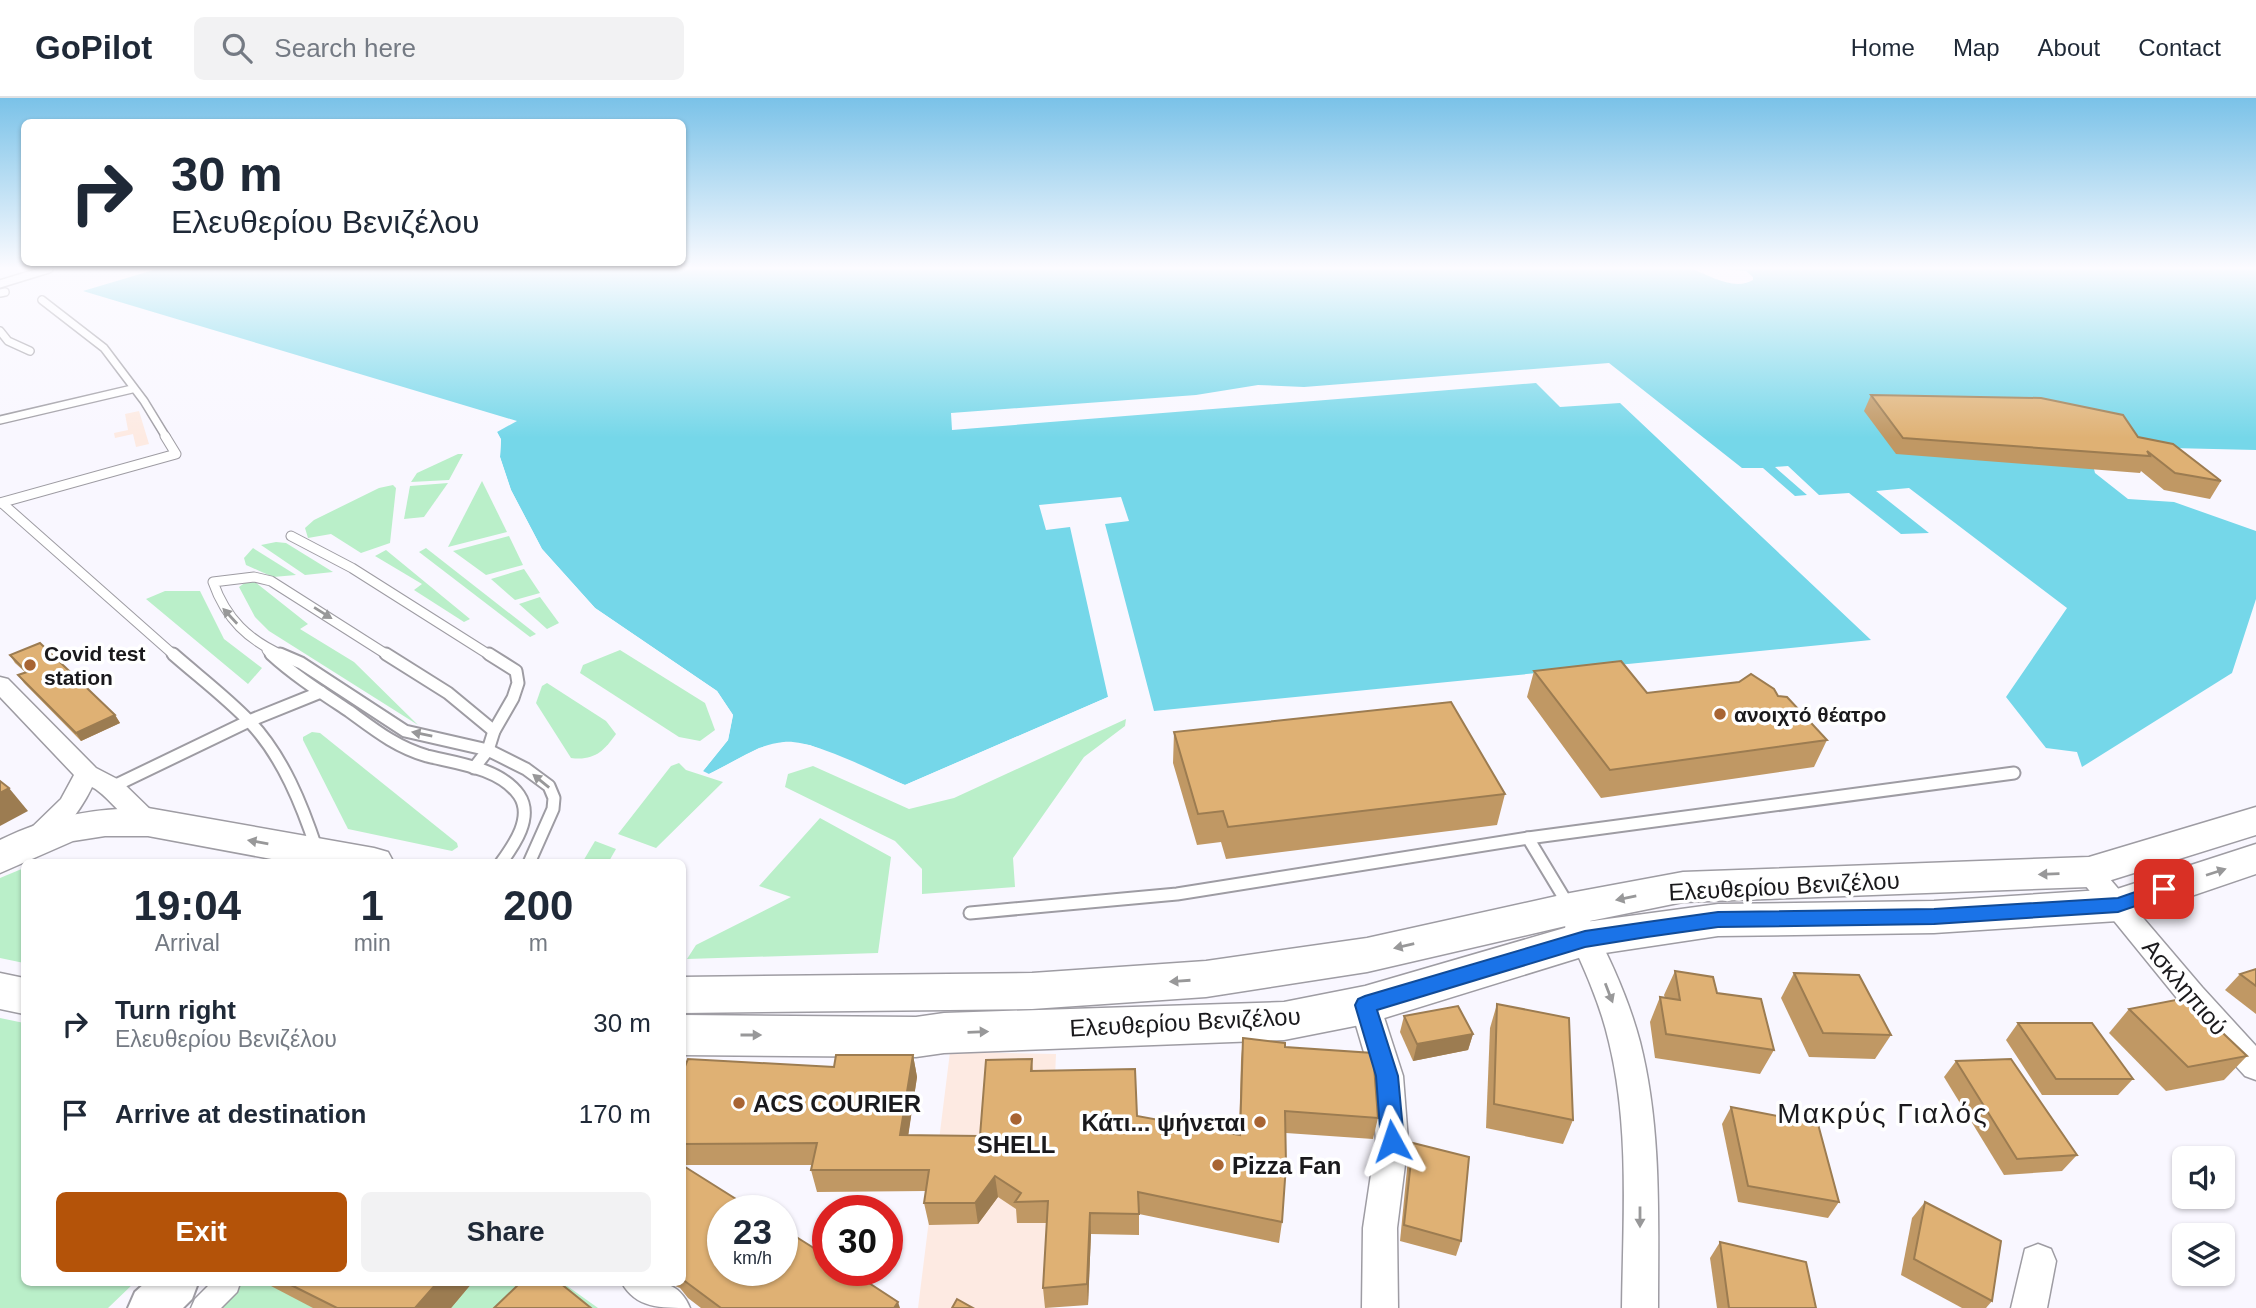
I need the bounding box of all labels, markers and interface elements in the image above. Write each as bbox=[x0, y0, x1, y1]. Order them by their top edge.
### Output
search box bbox=[194, 17, 684, 80]
text: GoPilot bbox=[35, 29, 152, 66]
icon: search bbox=[218, 29, 256, 67]
text: Search here bbox=[274, 33, 416, 63]
text: Home bbox=[1851, 34, 1915, 61]
text: Map bbox=[1953, 34, 2000, 61]
text: About bbox=[2038, 34, 2100, 61]
text: Contact bbox=[2138, 34, 2221, 61]
icon: right bbox=[56, 147, 147, 238]
text: 30 m bbox=[171, 147, 283, 201]
text: Ελευθερίου Βενιζέλου bbox=[171, 204, 480, 240]
one-way arrow bbox=[313, 607, 332, 620]
one-way arrow bbox=[223, 608, 239, 625]
place label: Covid test station bbox=[44, 642, 146, 689]
marker: Covid test station bbox=[22, 657, 38, 673]
place label: ανοιχτό θέατρο bbox=[1734, 703, 1886, 726]
marker: ανοιχτό θέατρο bbox=[1712, 706, 1728, 722]
one-way arrow bbox=[411, 729, 433, 740]
one-way arrow bbox=[532, 773, 550, 788]
one-way arrow bbox=[247, 836, 269, 847]
pin bbox=[2134, 859, 2194, 919]
street label: Ελευθερίου Βενιζέλου bbox=[1668, 866, 1900, 906]
one-way arrow bbox=[2205, 866, 2226, 877]
one-way arrow bbox=[2037, 869, 2059, 880]
icon: arrive bbox=[2145, 870, 2183, 908]
text: 19:04 bbox=[134, 882, 241, 929]
text: 1 bbox=[360, 882, 384, 929]
text: 200 bbox=[503, 882, 573, 929]
one-way arrow bbox=[1615, 892, 1637, 903]
text: Arrival bbox=[155, 930, 220, 956]
text: min bbox=[354, 930, 391, 956]
text: m bbox=[529, 930, 548, 956]
street label: Ασκληπιού bbox=[2137, 934, 2233, 1040]
one-way arrow bbox=[1393, 941, 1415, 952]
one-way arrow bbox=[1168, 976, 1190, 987]
one-way arrow bbox=[1603, 982, 1614, 1003]
text: Turn right bbox=[115, 995, 236, 1025]
street label: Ελευθερίου Βενιζέλου bbox=[1069, 1002, 1301, 1042]
icon: right bbox=[56, 1005, 94, 1043]
text: 30 m bbox=[593, 1008, 651, 1038]
text: Ελευθερίου Βενιζέλου bbox=[115, 1026, 337, 1052]
one-way arrow bbox=[967, 1026, 989, 1037]
one-way arrow bbox=[740, 1029, 762, 1041]
place label: ACS COURIER bbox=[753, 1090, 921, 1117]
marker: ACS COURIER bbox=[731, 1095, 747, 1111]
icon: arrive bbox=[56, 1096, 94, 1134]
district label: Μακρύς Γιαλός bbox=[1777, 1098, 1989, 1129]
text: Arrive at destination bbox=[115, 1099, 366, 1129]
text: 170 m bbox=[579, 1099, 651, 1129]
position arrow bbox=[1355, 1104, 1429, 1178]
place label: Κάτι... ψήνεται bbox=[1081, 1109, 1246, 1136]
marker: SHELL bbox=[1008, 1111, 1024, 1127]
marker: Κάτι... ψήνεται bbox=[1252, 1114, 1268, 1130]
place label: SHELL bbox=[977, 1131, 1055, 1158]
map controls bbox=[2172, 1146, 2235, 1286]
button: sound bbox=[2172, 1146, 2235, 1209]
place label: Pizza Fan bbox=[1232, 1152, 1341, 1179]
marker: Pizza Fan bbox=[1210, 1157, 1226, 1173]
button: Exit bbox=[56, 1192, 347, 1272]
button: Share bbox=[361, 1192, 651, 1272]
speed limit sign: 30 bbox=[812, 1195, 903, 1286]
one-way arrow bbox=[1634, 1206, 1646, 1228]
text: 23 bbox=[733, 1212, 772, 1251]
button: layers bbox=[2172, 1223, 2235, 1286]
text: km/h bbox=[733, 1248, 772, 1268]

